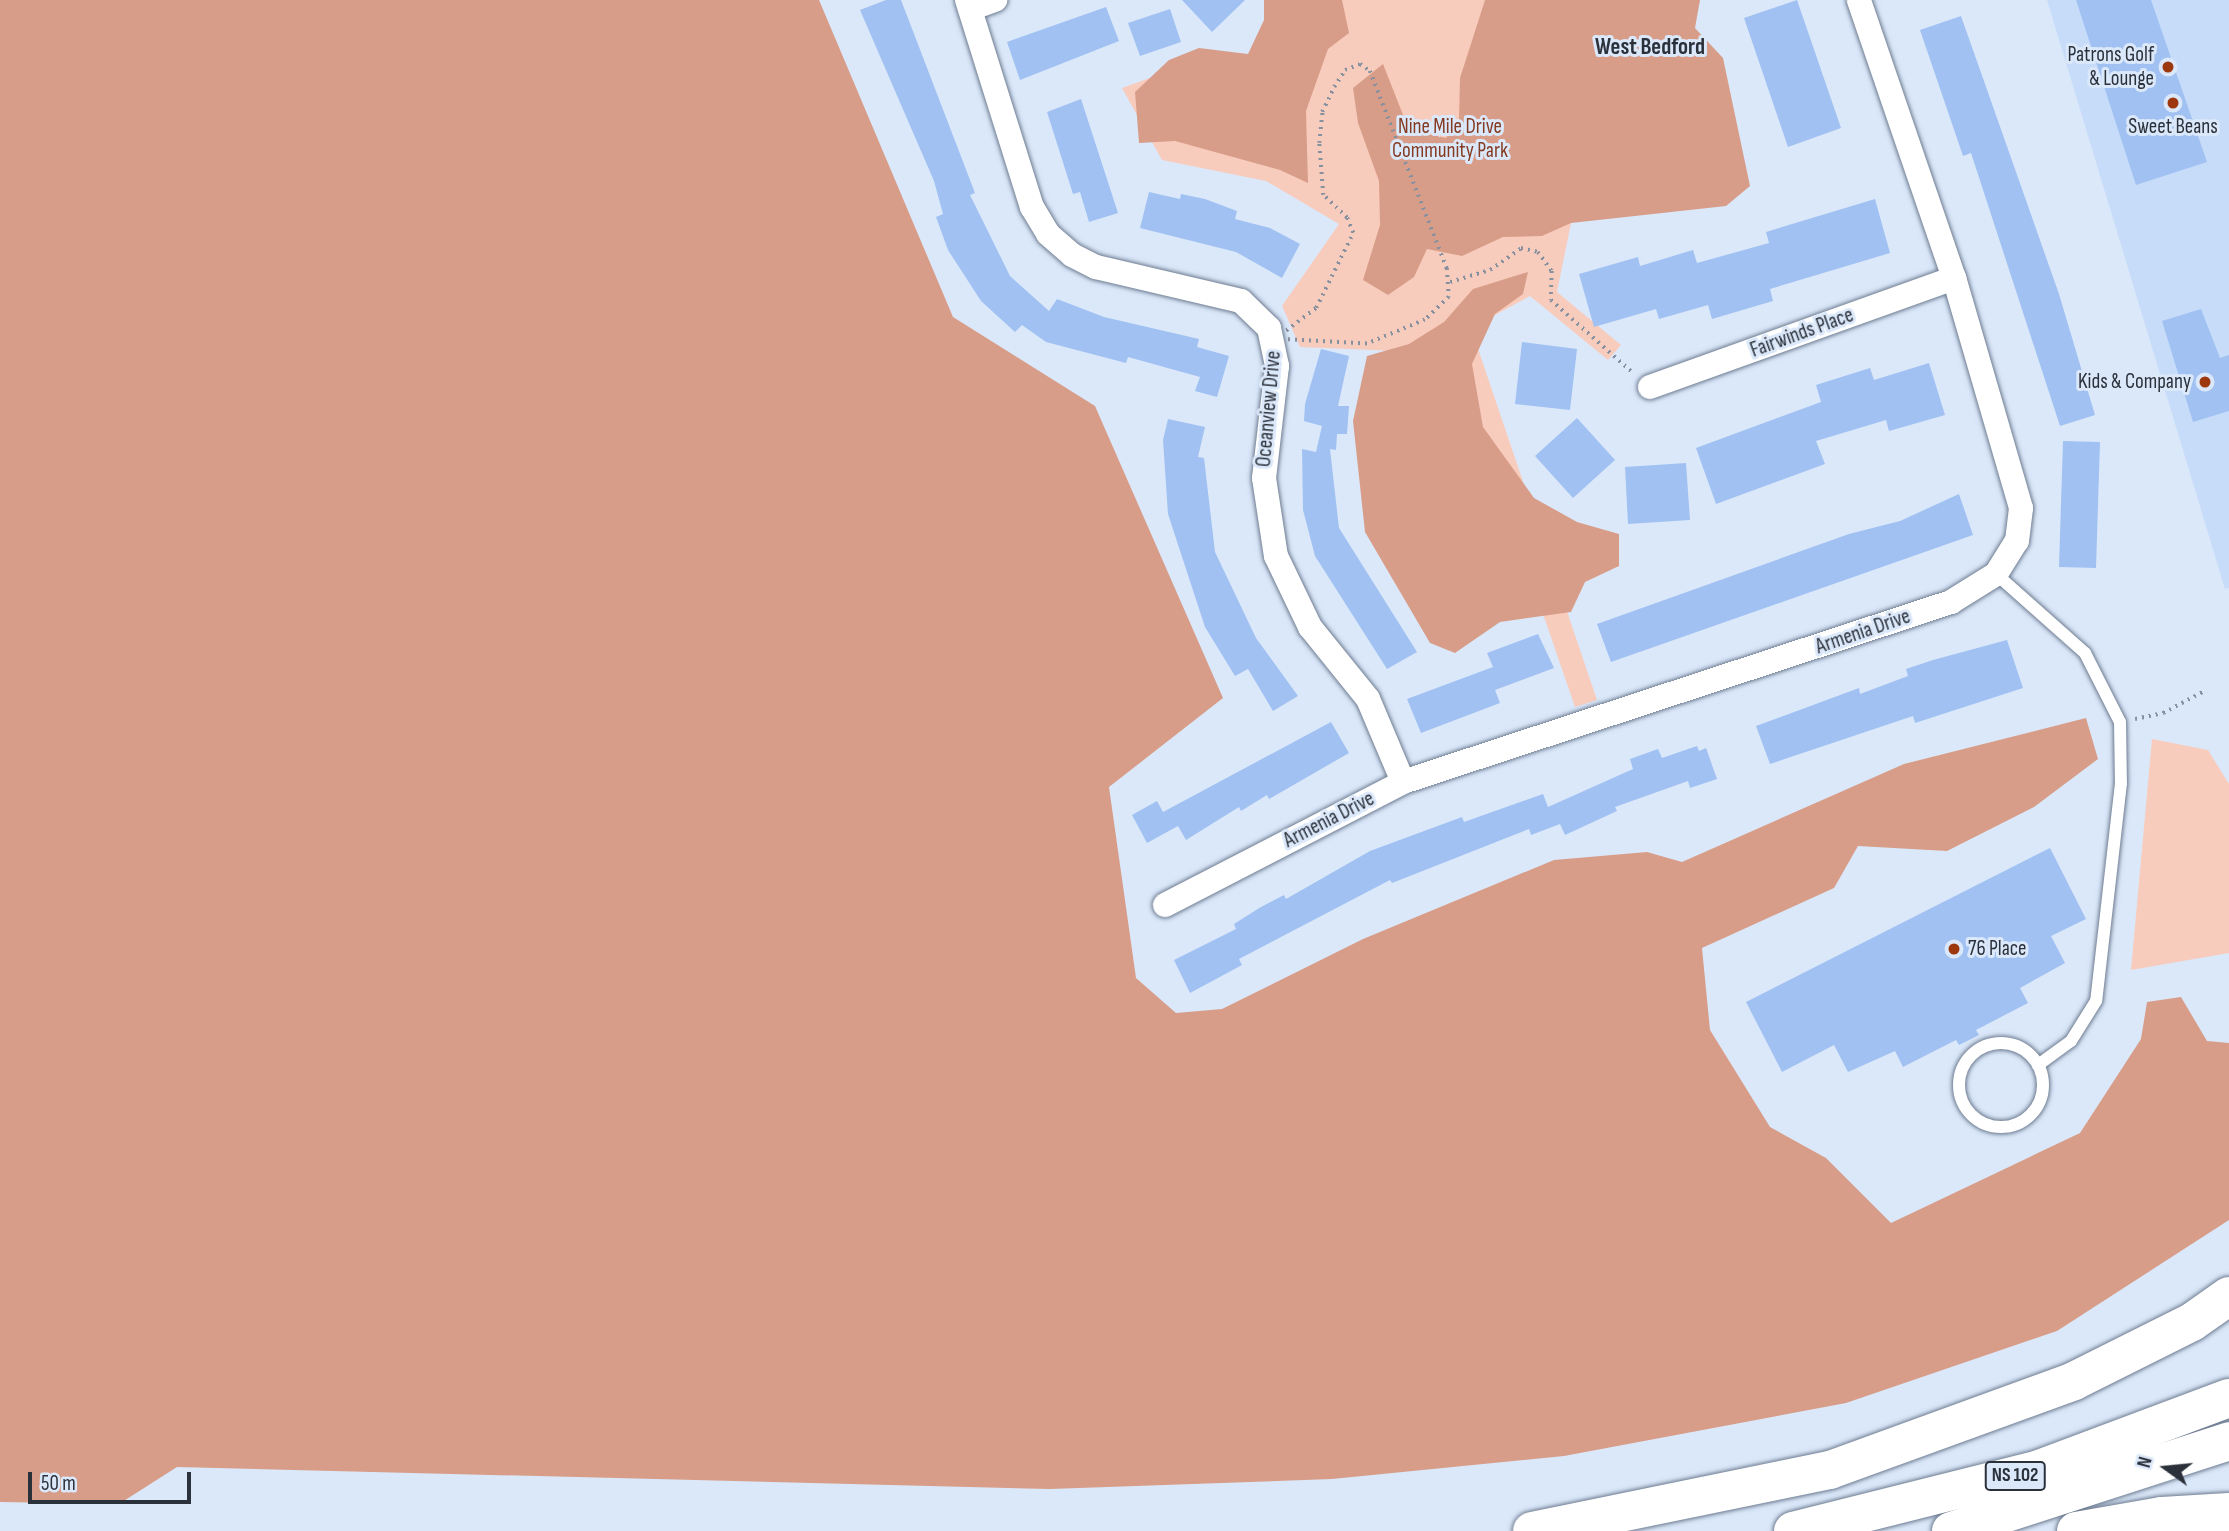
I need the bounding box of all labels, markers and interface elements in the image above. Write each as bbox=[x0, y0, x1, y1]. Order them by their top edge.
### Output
district label: West Bedford bbox=[1595, 33, 1705, 61]
place label: Patrons Golf & Lounge bbox=[2067, 42, 2154, 92]
marker: Patrons Golf & Lounge bbox=[2160, 59, 2176, 75]
marker: Sweet Beans bbox=[2165, 95, 2181, 111]
park label: Nine Mile Drive Community Park bbox=[1392, 114, 1508, 164]
place label: Sweet Beans bbox=[2128, 114, 2218, 140]
street label: Fairwinds Place bbox=[1747, 303, 1857, 363]
street label: Oceanview Drive bbox=[1251, 350, 1287, 468]
place label: Kids & Company bbox=[2078, 369, 2191, 395]
marker: Kids & Company bbox=[2197, 374, 2213, 390]
street label: Armenia Drive bbox=[1812, 604, 1914, 660]
street label: Armenia Drive bbox=[1279, 786, 1379, 854]
place label: 76 Place bbox=[1968, 936, 2027, 962]
marker: 76 Place bbox=[1946, 941, 1962, 957]
north arrow bbox=[2131, 1433, 2201, 1503]
text: N bbox=[2133, 1455, 2158, 1470]
scale bar bbox=[32, 1458, 194, 1502]
road number: NS 102 bbox=[1983, 1460, 2046, 1492]
text: 50 m bbox=[41, 1471, 76, 1496]

